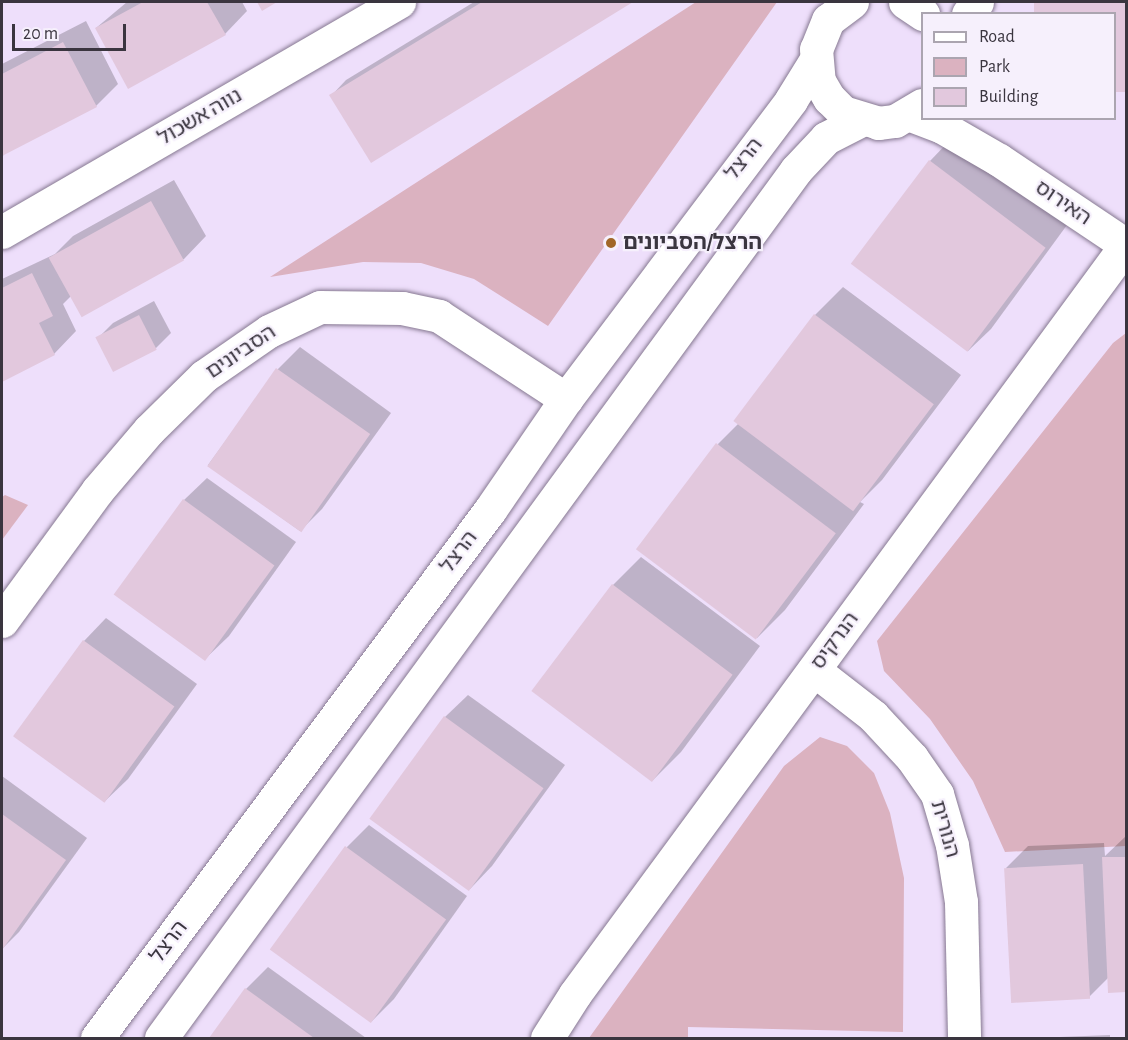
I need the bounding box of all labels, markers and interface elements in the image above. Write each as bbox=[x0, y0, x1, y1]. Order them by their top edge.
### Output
scale bar bbox=[15, 12, 129, 50]
legend bbox=[921, 12, 1116, 120]
text: 20 m bbox=[23, 25, 58, 43]
text: Road bbox=[979, 28, 1015, 46]
text: Park bbox=[979, 58, 1010, 76]
street label: נווה אשכול bbox=[153, 83, 247, 151]
text: Building bbox=[979, 88, 1038, 106]
street label: הרצל bbox=[720, 133, 768, 185]
street label: האירוס bbox=[1030, 175, 1096, 231]
place label: הרצל/הסביונים bbox=[623, 230, 762, 256]
marker: הרצל/הסביונים bbox=[604, 236, 618, 250]
street label: הסביונים bbox=[201, 320, 281, 384]
street label: הרצל bbox=[435, 526, 483, 578]
street label: הנרקיס bbox=[806, 607, 864, 675]
street label: הנורית bbox=[925, 797, 965, 861]
street label: הרצל bbox=[145, 916, 193, 968]

